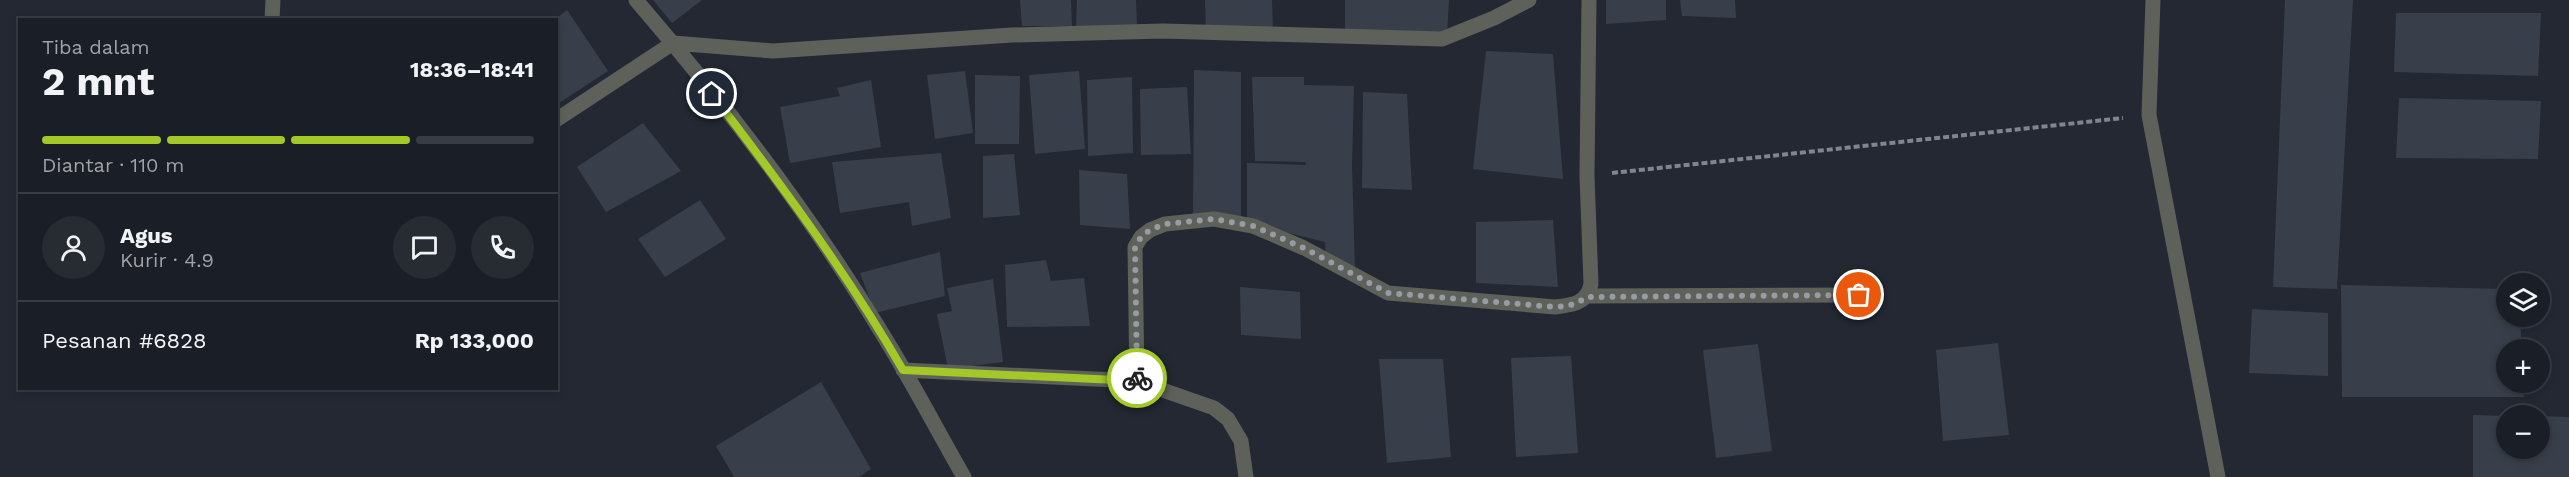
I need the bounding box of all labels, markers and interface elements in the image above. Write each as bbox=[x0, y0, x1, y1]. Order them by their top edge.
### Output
text: Tiba dalam bbox=[42, 35, 150, 59]
text: 18:36–18:41 bbox=[410, 57, 534, 82]
text: 2 mnt bbox=[42, 59, 154, 104]
pin bbox=[686, 68, 737, 119]
icon: home bbox=[695, 77, 728, 110]
text: Diantar · 110 m bbox=[42, 153, 184, 177]
button: person bbox=[42, 216, 105, 279]
button: chat bbox=[393, 216, 456, 279]
button: phone bbox=[471, 216, 534, 279]
text: Agus bbox=[120, 223, 173, 248]
text: Kurir · 4.9 bbox=[120, 248, 214, 272]
pin bbox=[1833, 269, 1884, 320]
map controls bbox=[2496, 273, 2550, 459]
button: layers bbox=[2496, 273, 2550, 327]
icon: bag bbox=[1842, 278, 1875, 311]
text: Pesanan #6828 bbox=[42, 328, 207, 353]
text: Rp 133,000 bbox=[415, 328, 534, 353]
button: + bbox=[2496, 339, 2550, 393]
courier bbox=[1107, 348, 1167, 408]
icon: bike bbox=[1121, 362, 1154, 395]
button: − bbox=[2496, 405, 2550, 459]

